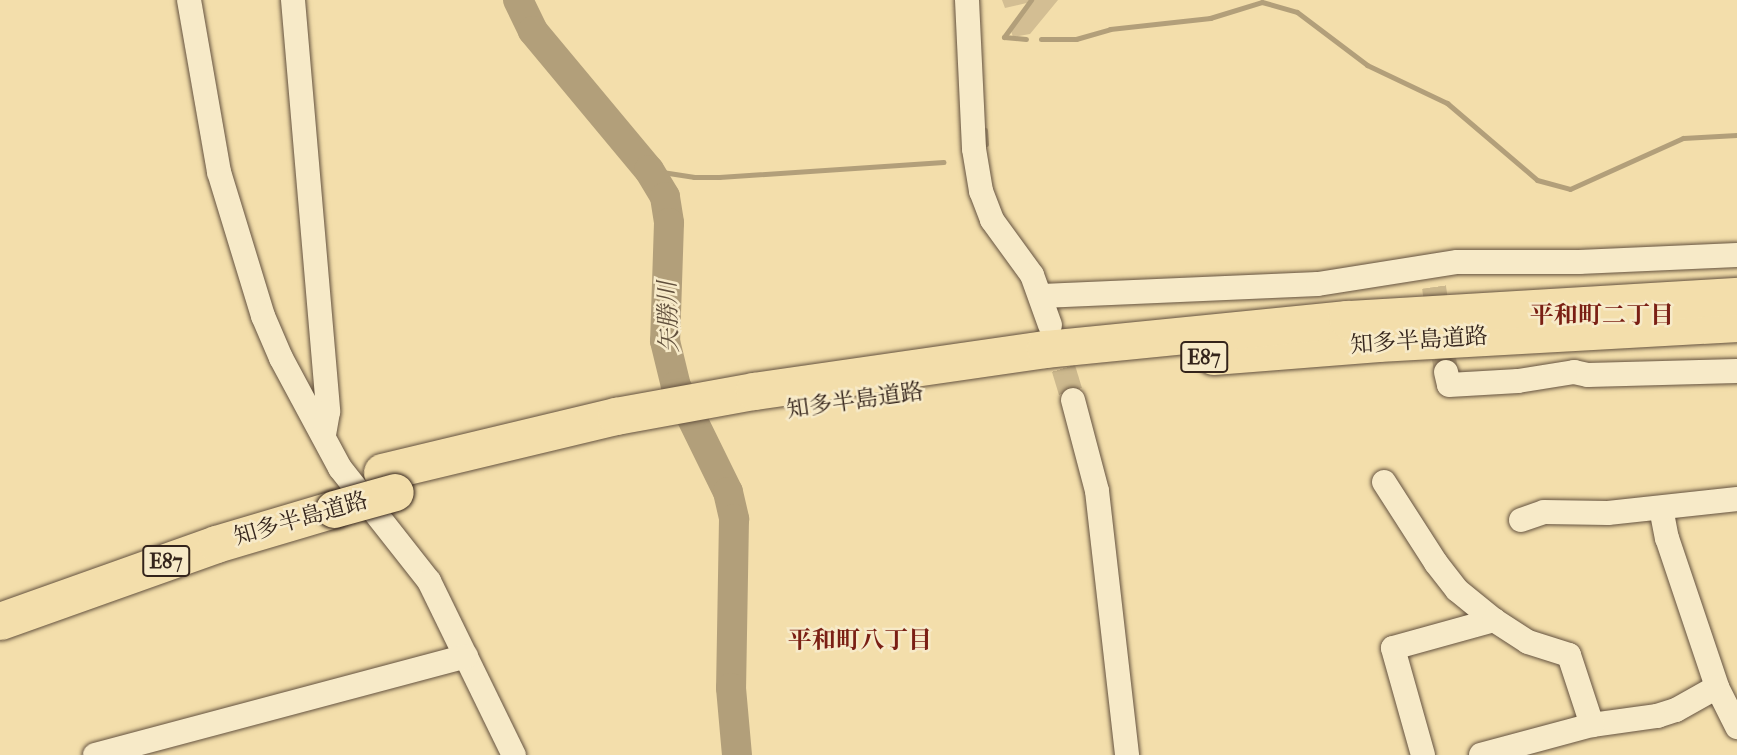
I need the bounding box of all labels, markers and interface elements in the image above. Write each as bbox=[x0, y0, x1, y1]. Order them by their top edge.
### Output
water label: 矢勝川 bbox=[653, 281, 685, 353]
district label: 平和町二丁目 bbox=[1530, 302, 1674, 330]
street label: 知多半島道路 bbox=[1349, 322, 1489, 360]
road number: E87 bbox=[1180, 340, 1228, 374]
street label: 知多半島道路 bbox=[785, 378, 925, 424]
street label: 知多半島道路 bbox=[231, 487, 371, 551]
road number: E87 bbox=[142, 544, 190, 578]
district label: 平和町八丁目 bbox=[788, 627, 932, 655]

